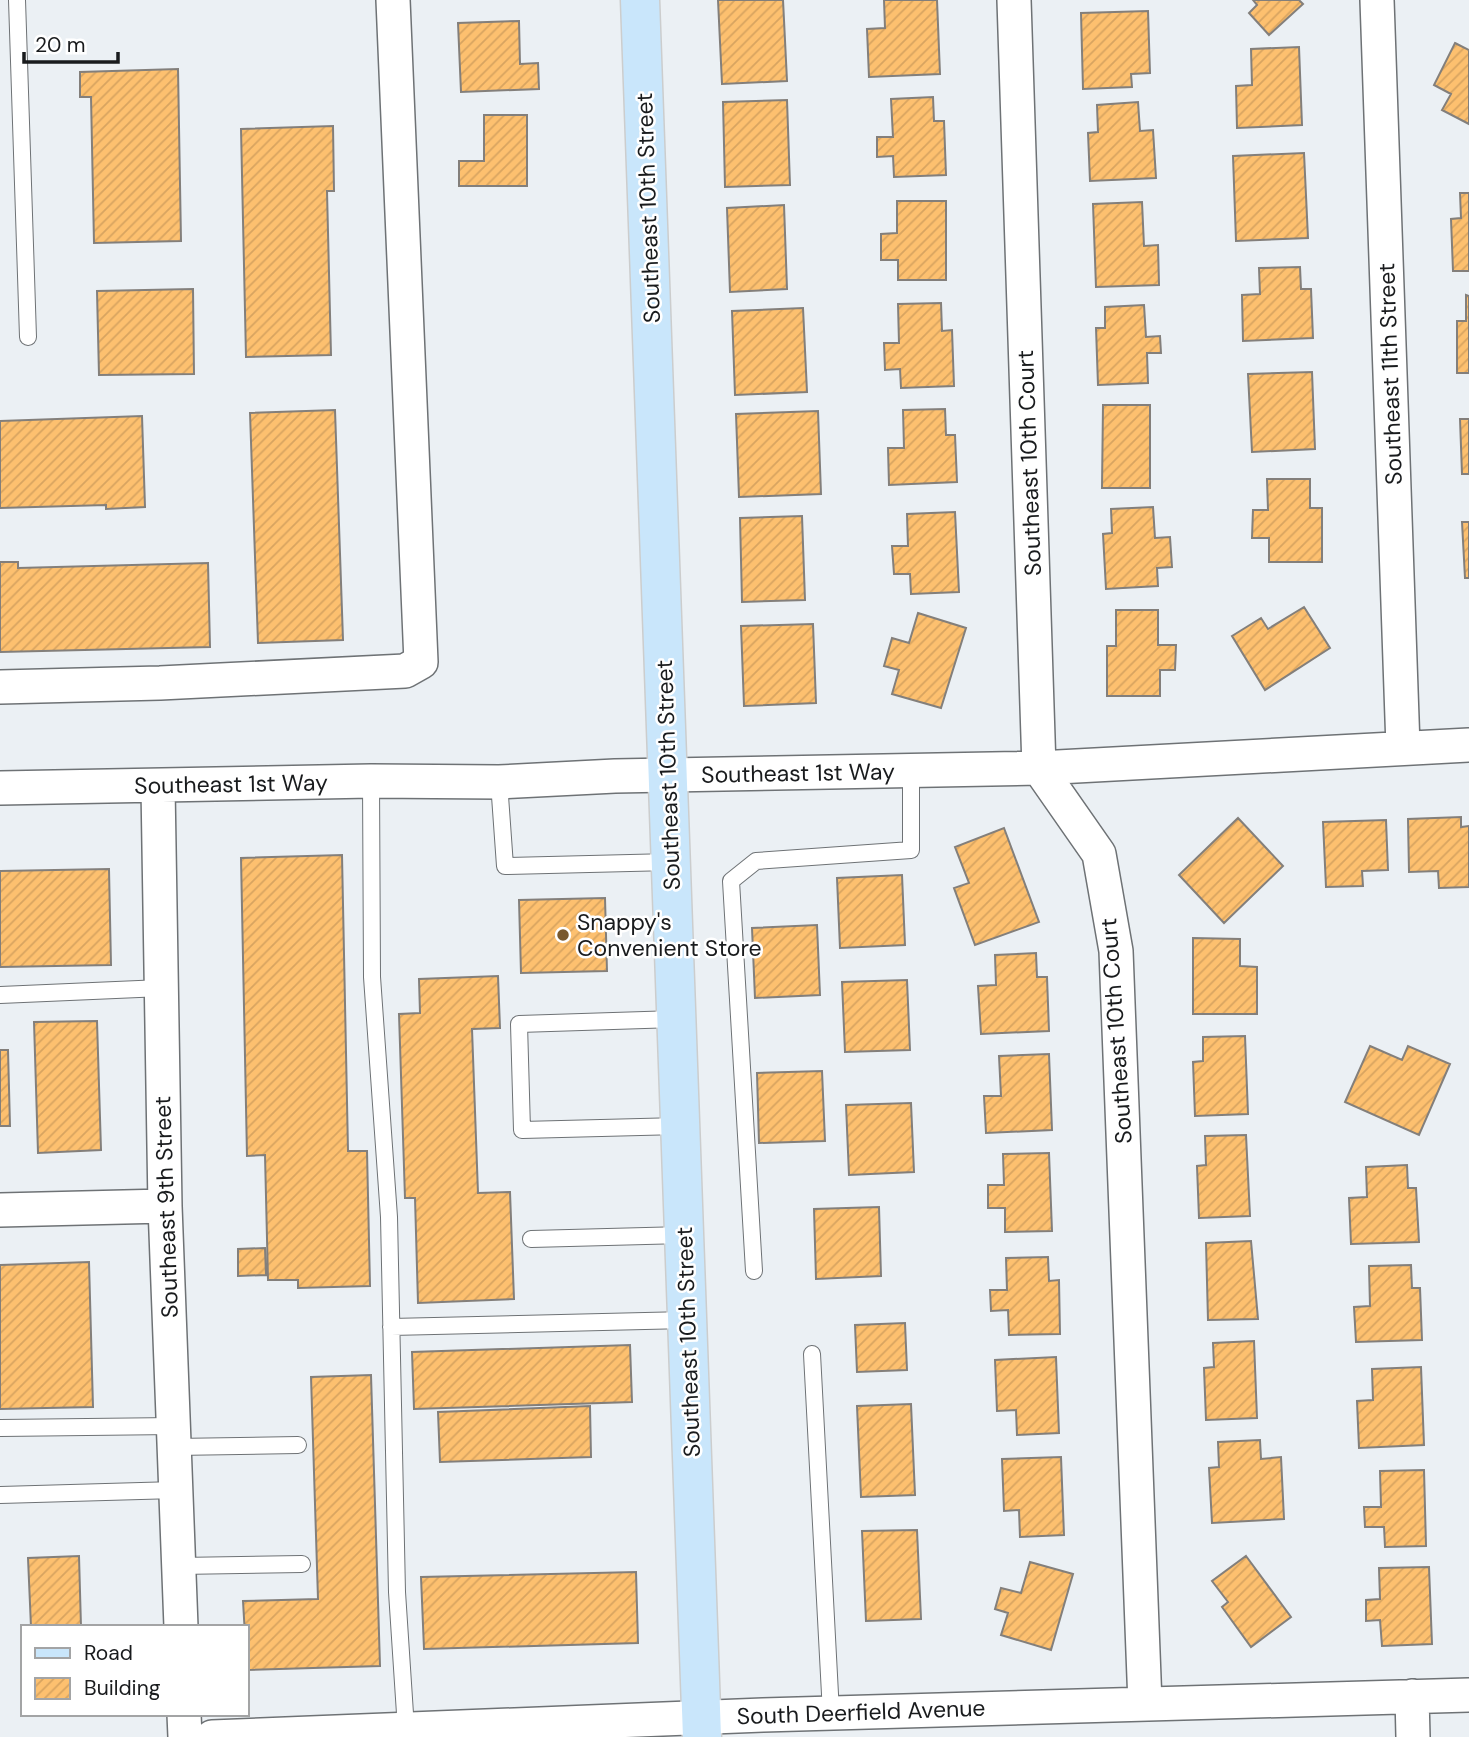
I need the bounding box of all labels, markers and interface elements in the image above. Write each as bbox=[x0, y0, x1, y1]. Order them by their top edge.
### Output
scale bar bbox=[24, 21, 119, 65]
text: 20 m bbox=[35, 31, 86, 59]
street label: Southeast 10th Street bbox=[629, 92, 667, 324]
street label: Southeast 11th Street bbox=[1371, 263, 1409, 485]
street label: Southeast 10th Court bbox=[1010, 349, 1048, 577]
street label: Southeast 10th Street bbox=[649, 659, 687, 891]
street label: Southeast 1st Way bbox=[701, 756, 895, 790]
street label: Southeast 1st Way bbox=[134, 767, 328, 801]
place label: Snappy's Convenient Store bbox=[577, 907, 762, 963]
street label: Southeast 10th Court bbox=[1093, 917, 1139, 1145]
marker: Snappy's Convenient Store bbox=[555, 927, 571, 943]
street label: Southeast 9th Street bbox=[147, 1095, 185, 1319]
street label: Southeast 10th Street bbox=[669, 1226, 707, 1458]
legend bbox=[21, 1625, 248, 1716]
text: Road bbox=[84, 1639, 133, 1667]
text: Building bbox=[84, 1674, 161, 1702]
street label: South Deerfield Avenue bbox=[736, 1693, 986, 1731]

